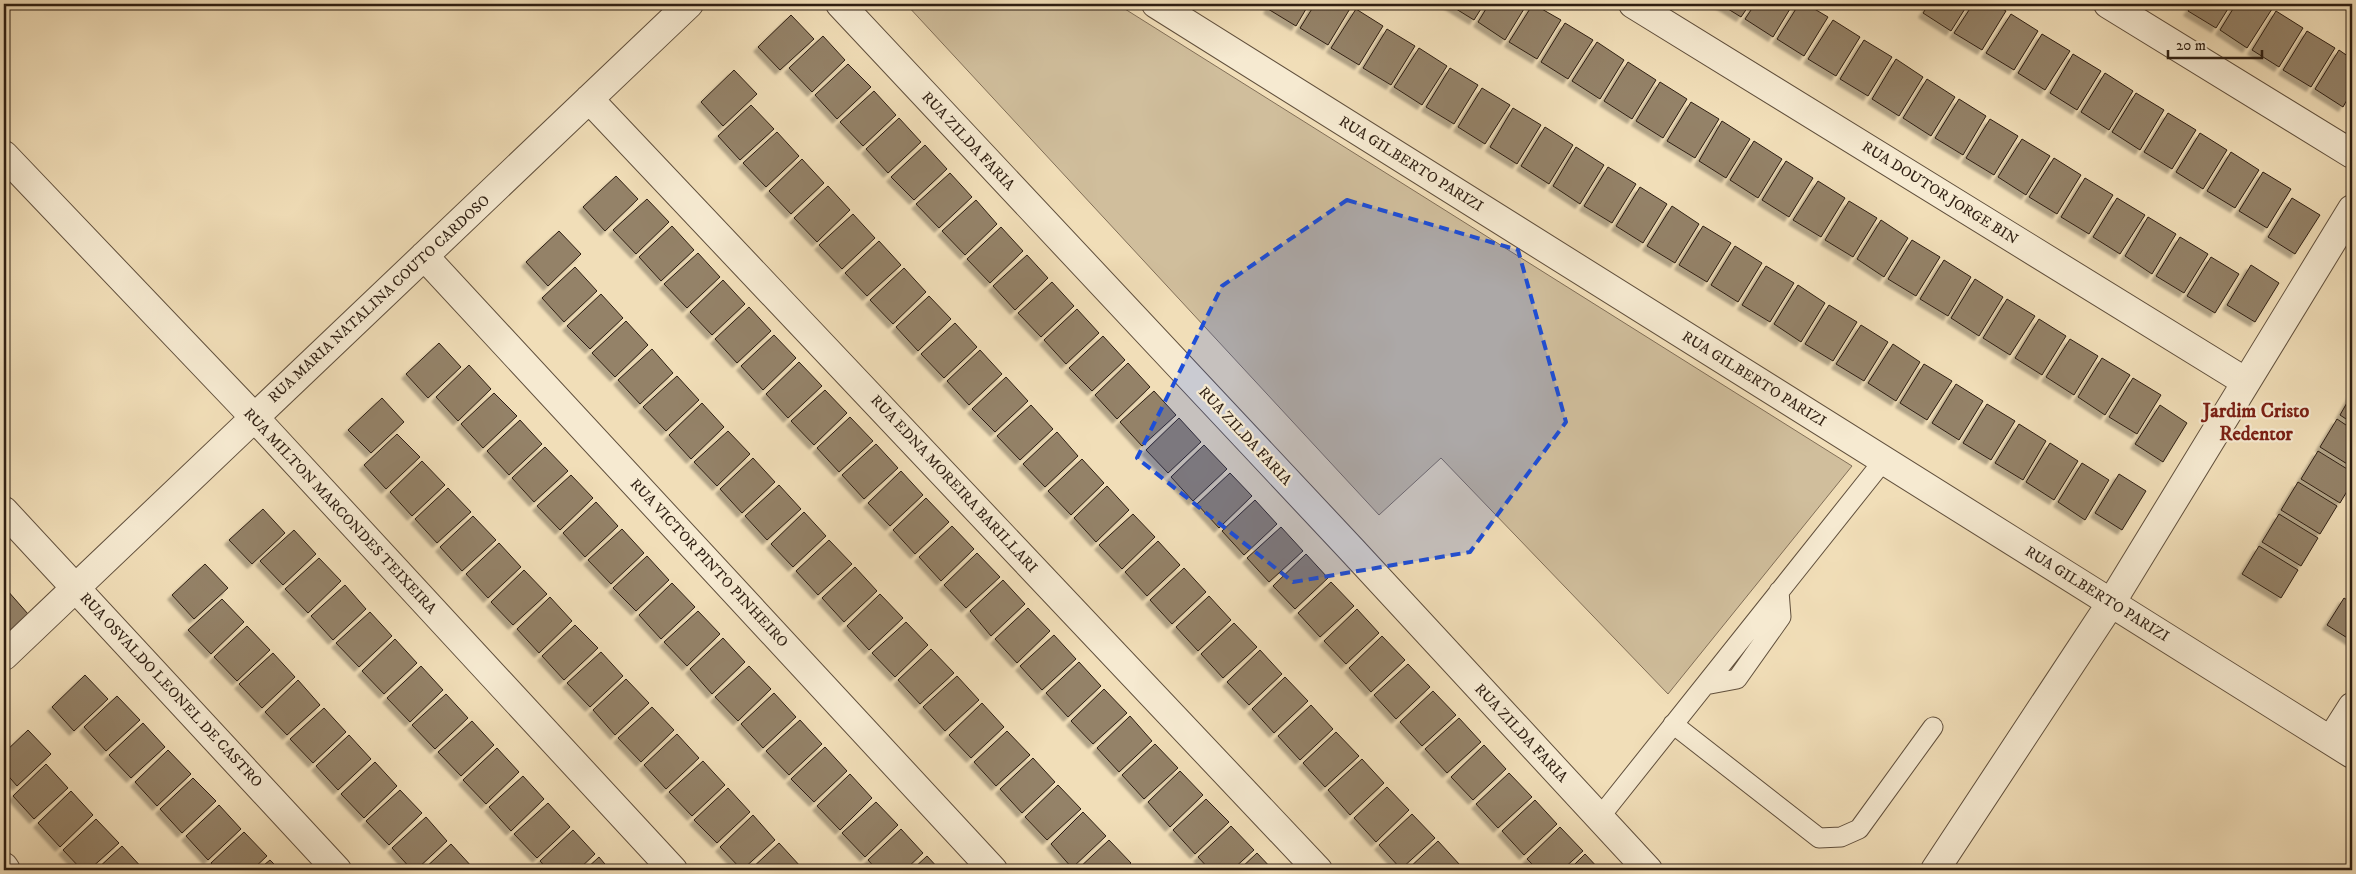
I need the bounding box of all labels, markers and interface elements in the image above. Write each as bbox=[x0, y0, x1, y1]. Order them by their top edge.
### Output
scale bar bbox=[2168, 28, 2262, 60]
text: 20 m bbox=[2176, 36, 2206, 55]
street label: RUA ZILDA FARIA bbox=[917, 88, 1019, 195]
street label: RUA GILBERTO PARIZI bbox=[1335, 112, 1487, 216]
street label: RUA DOUTOR JORGE BIN bbox=[1858, 137, 2022, 249]
street label: RUA MARIA NATALINA COUTO CARDOSO bbox=[264, 191, 494, 407]
street label: RUA GILBERTO PARIZI bbox=[1678, 327, 1830, 431]
street label: RUA ZILDA FARIA bbox=[1194, 383, 1296, 490]
street label: RUA EDNA MOREIRA BARILLARI bbox=[866, 391, 1042, 577]
district label: Jardim Cristo Redentor bbox=[2201, 399, 2310, 447]
street label: RUA MILTON MARCONDES TEIXEIRA bbox=[239, 404, 441, 618]
street label: RUA VICTOR PINTO PINHEIRO bbox=[626, 475, 792, 651]
street label: RUA GILBERTO PARIZI bbox=[2021, 542, 2173, 646]
street label: RUA OSVALDO LEONEL DE CASTRO bbox=[76, 589, 266, 791]
street label: RUA ZILDA FARIA bbox=[1470, 680, 1572, 787]

